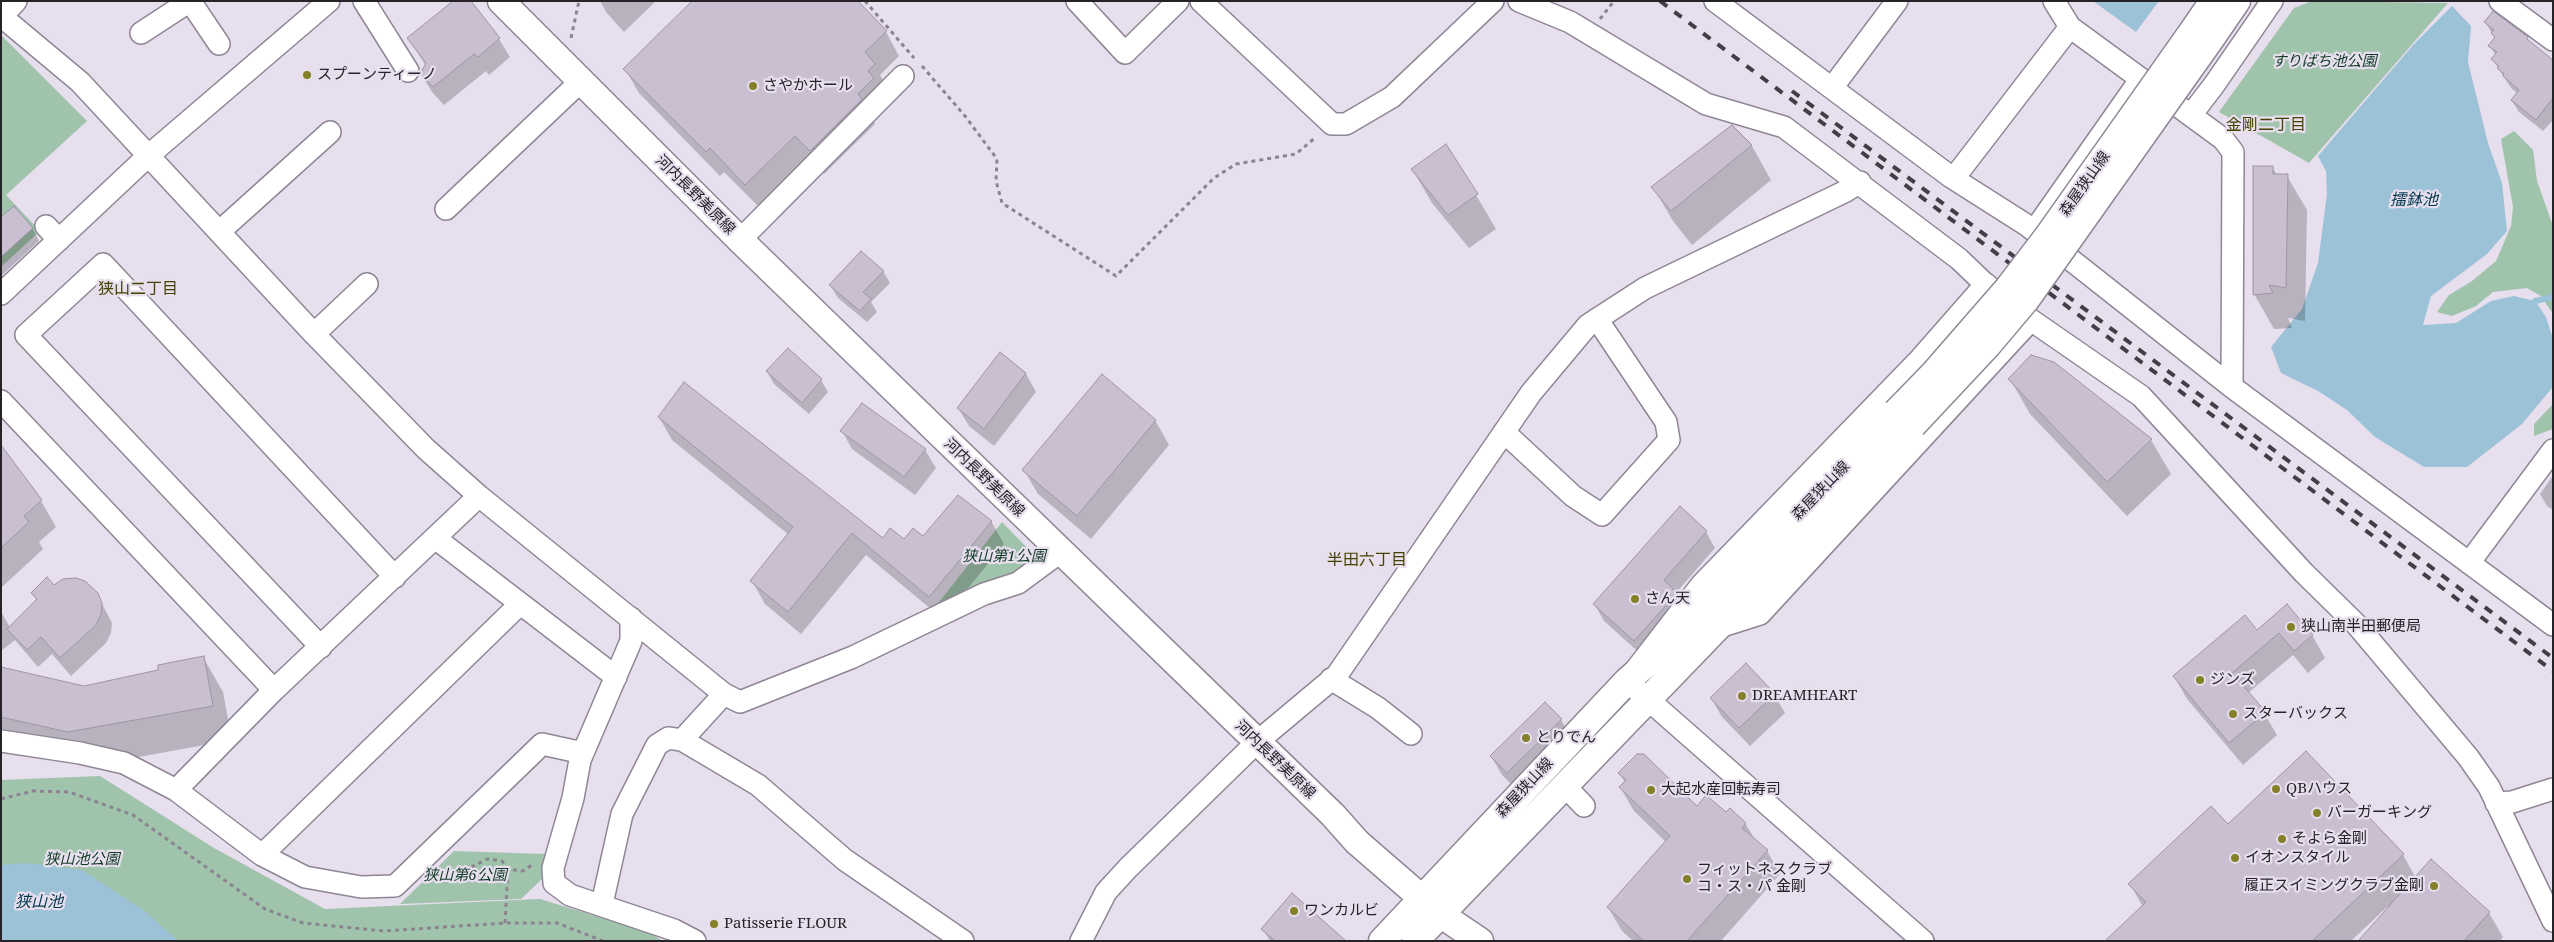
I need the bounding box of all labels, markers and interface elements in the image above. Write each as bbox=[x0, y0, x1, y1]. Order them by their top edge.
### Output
park label: すりばち池公園 bbox=[2272, 53, 2376, 71]
place label: スプーンティーノ bbox=[317, 66, 437, 84]
marker: スプーンティーノ bbox=[301, 69, 313, 81]
place label: さやかホール bbox=[763, 77, 853, 95]
marker: さやかホール bbox=[747, 80, 759, 92]
district label: 金剛二丁目 bbox=[2226, 115, 2306, 135]
street label: 森屋狭山線 bbox=[2056, 148, 2114, 220]
street label: 河内長野美原線 bbox=[652, 152, 738, 238]
water label: 擂鉢池 bbox=[2390, 190, 2438, 210]
district label: 狭山二丁目 bbox=[98, 279, 178, 299]
street label: 河内長野美原線 bbox=[940, 435, 1028, 521]
street label: 森屋狭山線 bbox=[1788, 458, 1854, 524]
park label: 狭山第1公園 bbox=[962, 548, 1046, 566]
district label: 半田六丁目 bbox=[1327, 550, 1407, 570]
place label: さん天 bbox=[1645, 590, 1690, 608]
marker: さん天 bbox=[1629, 593, 1641, 605]
place label: 狭山南半田郵便局 bbox=[2301, 618, 2421, 636]
marker: 狭山南半田郵便局 bbox=[2285, 621, 2297, 633]
place label: ジンズ bbox=[2210, 671, 2255, 689]
marker: ジンズ bbox=[2194, 674, 2206, 686]
place label: DREAMHEART bbox=[1752, 687, 1857, 705]
marker: DREAMHEART bbox=[1736, 690, 1748, 702]
place label: スターバックス bbox=[2243, 705, 2348, 723]
marker: スターバックス bbox=[2227, 708, 2239, 720]
street label: 河内長野美原線 bbox=[1231, 717, 1319, 803]
place label: とりでん bbox=[1536, 729, 1596, 747]
marker: とりでん bbox=[1520, 732, 1532, 744]
street label: 森屋狭山線 bbox=[1493, 754, 1557, 822]
place label: QBハウス bbox=[2286, 780, 2352, 798]
place label: 大起水産回転寿司 bbox=[1661, 781, 1781, 799]
marker: QBハウス bbox=[2270, 783, 2282, 795]
marker: 大起水産回転寿司 bbox=[1645, 784, 1657, 796]
place label: バーガーキング bbox=[2327, 804, 2432, 822]
marker: バーガーキング bbox=[2311, 807, 2323, 819]
place label: そよら金剛 bbox=[2292, 830, 2367, 848]
marker: そよら金剛 bbox=[2276, 833, 2288, 845]
place label: イオンスタイル bbox=[2245, 849, 2350, 867]
park label: 狭山池公園 bbox=[45, 851, 119, 869]
marker: イオンスタイル bbox=[2229, 852, 2241, 864]
place label: フィットネスクラブ コ・ス・パ 金剛 bbox=[1697, 861, 1832, 896]
park label: 狭山第6公園 bbox=[423, 867, 507, 885]
marker: フィットネスクラブ コ・ス・パ 金剛 bbox=[1681, 873, 1693, 885]
place label: 履正スイミングクラブ金剛 bbox=[2244, 877, 2424, 895]
marker: 履正スイミングクラブ金剛 bbox=[2428, 880, 2440, 892]
water label: 狭山池 bbox=[15, 892, 63, 912]
place label: ワンカルビ bbox=[1304, 902, 1379, 920]
marker: ワンカルビ bbox=[1288, 905, 1300, 917]
place label: Patisserie FLOUR bbox=[724, 915, 847, 933]
marker: Patisserie FLOUR bbox=[708, 918, 720, 930]

